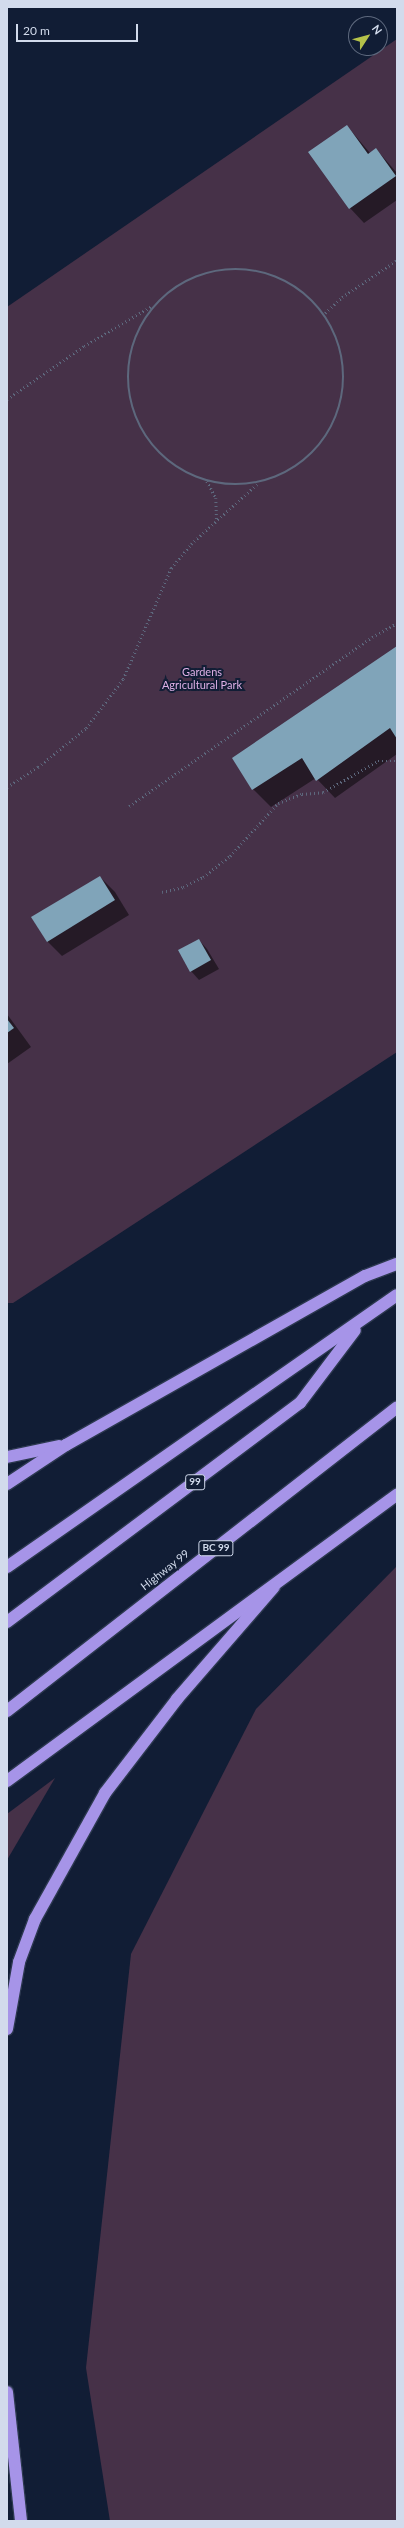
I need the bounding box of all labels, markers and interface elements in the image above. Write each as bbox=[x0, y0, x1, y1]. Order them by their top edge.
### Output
scale bar bbox=[18, 16, 140, 42]
north arrow bbox=[348, 16, 388, 56]
text: N bbox=[370, 22, 385, 36]
text: 20 m bbox=[23, 23, 50, 38]
park label: Gardens Agricultural Park bbox=[162, 666, 242, 692]
road number: 99 bbox=[185, 1474, 205, 1490]
road number: BC 99 bbox=[198, 1540, 234, 1556]
street label: Highway 99 bbox=[138, 1547, 192, 1593]

